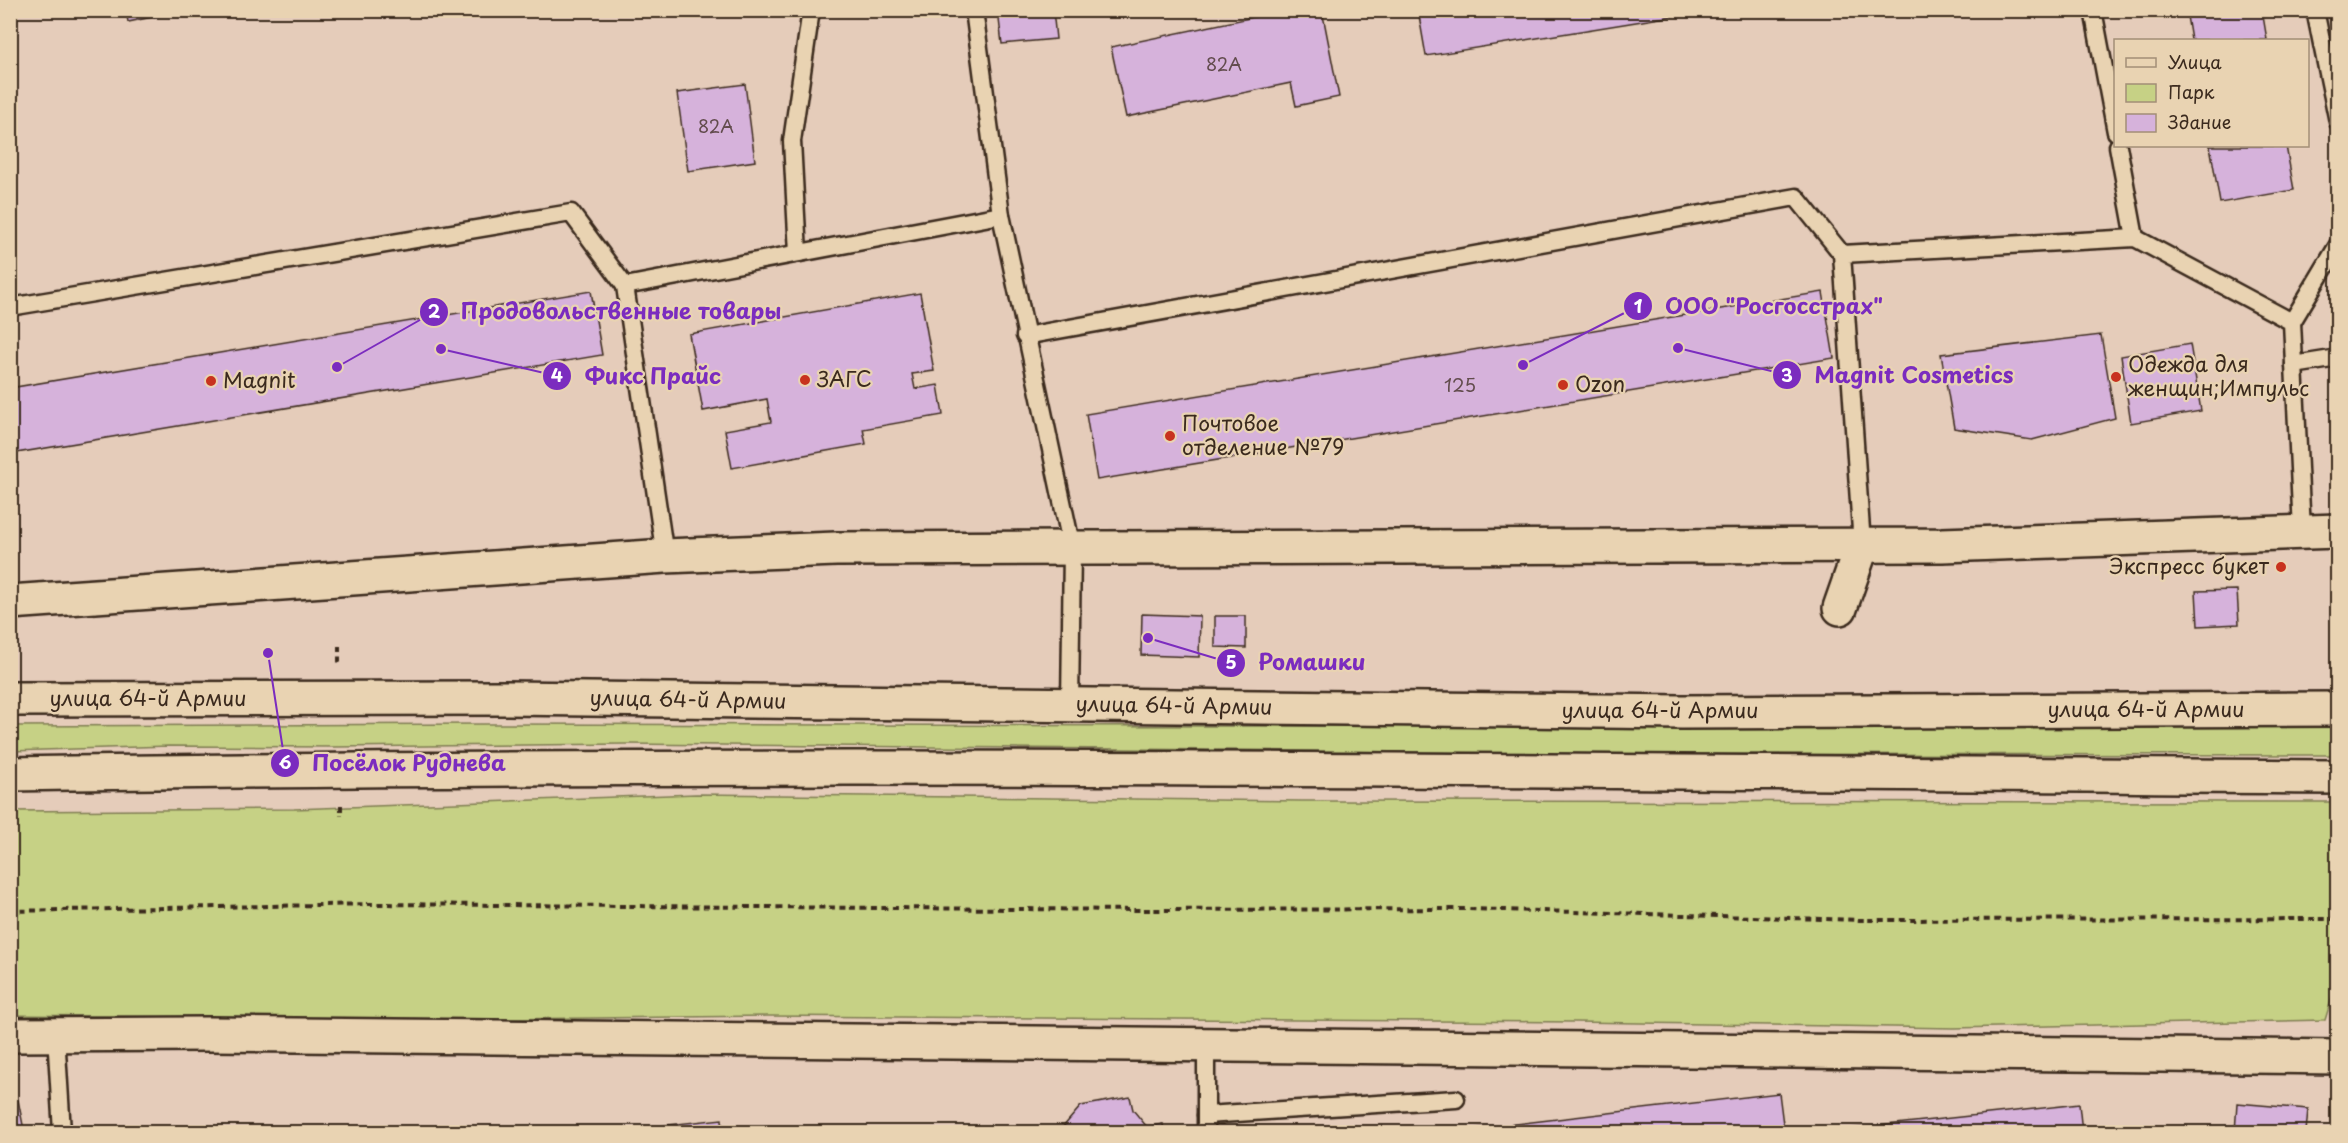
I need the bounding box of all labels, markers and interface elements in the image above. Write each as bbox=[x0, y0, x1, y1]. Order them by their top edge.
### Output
legend bbox=[2114, 39, 2309, 147]
text: Улица bbox=[2168, 48, 2222, 75]
house number: 82А bbox=[1206, 50, 1242, 77]
text: Парк bbox=[2168, 78, 2215, 105]
text: Здание bbox=[2168, 108, 2231, 135]
house number: 82А bbox=[698, 112, 734, 139]
callout: ООО "Росгосстрах" bbox=[1623, 286, 1894, 326]
text: ООО "Росгосстрах" bbox=[1665, 288, 1883, 321]
callout: Продовольственные товары bbox=[419, 292, 793, 332]
text: 1 bbox=[1634, 292, 1643, 319]
text: Продовольственные товары bbox=[461, 293, 781, 326]
text: 2 bbox=[428, 297, 441, 324]
place label: Одежда для женщин;Импульс bbox=[2127, 347, 2309, 403]
callout: Magnit Cosmetics bbox=[1772, 355, 2025, 395]
callout: Фикс Прайс bbox=[542, 356, 734, 396]
text: Magnit Cosmetics bbox=[1814, 357, 2014, 390]
text: Фикс Прайс bbox=[585, 358, 721, 391]
text: 4 bbox=[551, 361, 563, 388]
text: 3 bbox=[1781, 361, 1793, 388]
place label: ЗАГС bbox=[816, 362, 872, 394]
place label: Magnit bbox=[223, 363, 296, 395]
place label: Ozon bbox=[1575, 367, 1625, 399]
marker: Одежда для женщин;Импульс bbox=[2109, 370, 2123, 384]
house number: 125 bbox=[1444, 371, 1476, 398]
marker: ЗАГС bbox=[798, 373, 812, 387]
marker: Magnit bbox=[204, 374, 218, 388]
marker: Ozon bbox=[1556, 378, 1570, 392]
place label: Почтовое отделение №79 bbox=[1182, 406, 1344, 462]
marker: Почтовое отделение №79 bbox=[1163, 429, 1177, 443]
place label: Экспресс букет bbox=[2109, 549, 2270, 581]
marker: Экспресс букет bbox=[2274, 560, 2288, 574]
callout: Ромашки bbox=[1216, 643, 1378, 683]
text: Ромашки bbox=[1258, 644, 1366, 677]
text: 5 bbox=[1225, 648, 1237, 675]
street label: улица 64-й Армии bbox=[589, 680, 787, 716]
street label: улица 64-й Армии bbox=[50, 681, 246, 713]
street label: улица 64-й Армии bbox=[1075, 686, 1273, 722]
street label: улица 64-й Армии bbox=[2048, 692, 2244, 724]
street label: улица 64-й Армии bbox=[1562, 693, 1758, 725]
callout: Посёлок Руднева bbox=[270, 743, 518, 783]
text: Посёлок Руднева bbox=[312, 745, 506, 778]
text: 6 bbox=[279, 748, 292, 775]

